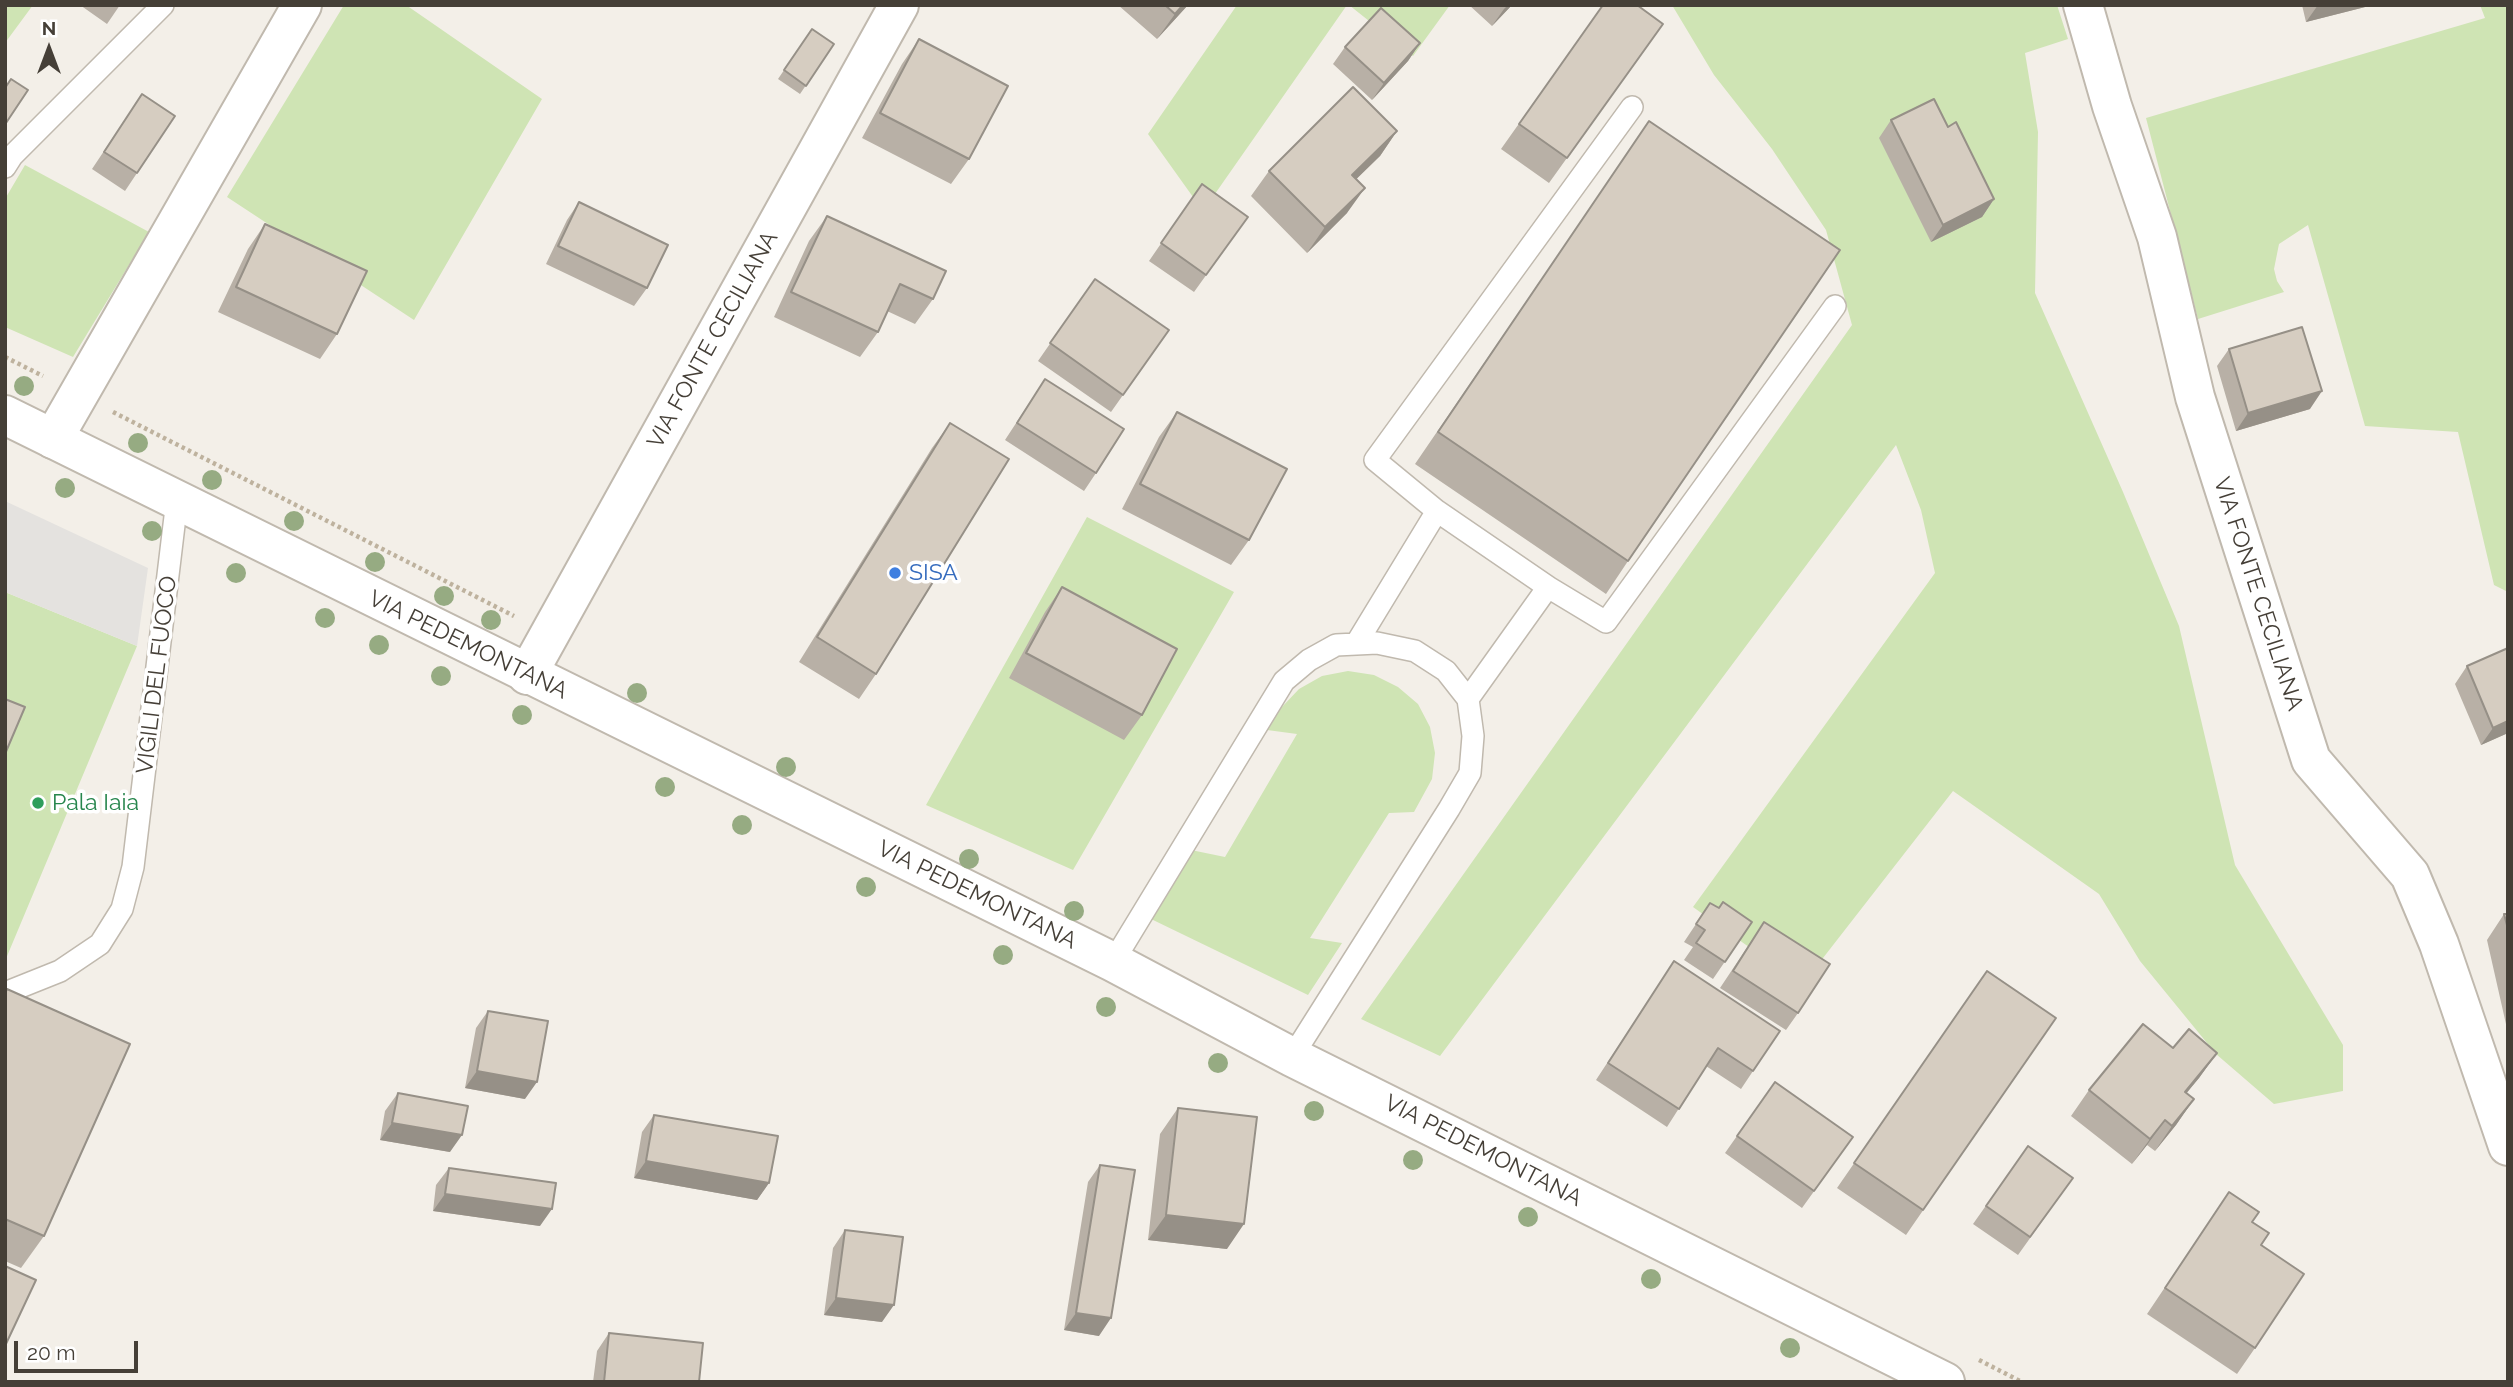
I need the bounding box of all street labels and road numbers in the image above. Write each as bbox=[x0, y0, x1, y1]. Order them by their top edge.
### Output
street label: VIA FONTE CECILIANA bbox=[642, 227, 784, 453]
street label: VIA FONTE CECILIANA bbox=[2207, 474, 2309, 714]
street label: VIGILI DEL FUOCO bbox=[131, 574, 183, 776]
street label: VIA PEDEMONTANA bbox=[364, 585, 572, 705]
street label: VIA PEDEMONTANA bbox=[873, 835, 1081, 955]
street label: VIA PEDEMONTANA bbox=[1380, 1089, 1586, 1213]

